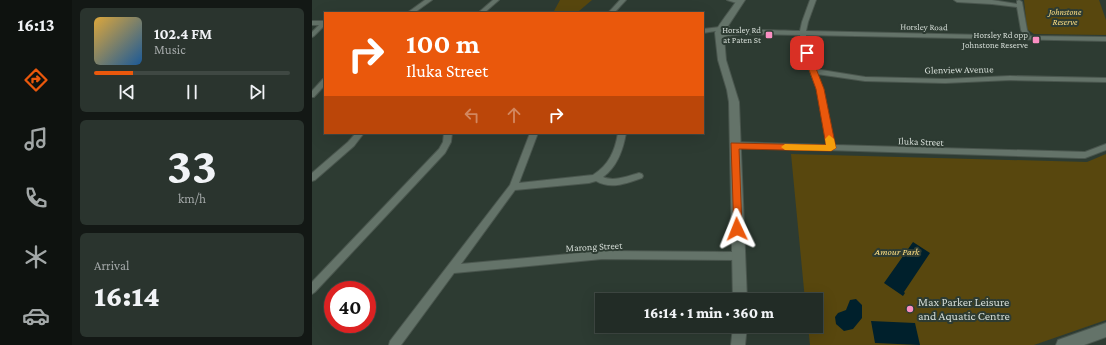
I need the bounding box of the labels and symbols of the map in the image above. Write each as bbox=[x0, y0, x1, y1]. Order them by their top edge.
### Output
park label: Johnstone Reserve bbox=[1047, 7, 1082, 27]
street label: Horsley Road bbox=[900, 22, 948, 32]
place label: Horsley Rd at Paten St bbox=[722, 25, 762, 45]
marker: Horsley Rd at Paten St bbox=[764, 30, 774, 40]
place label: Horsley Rd opp Johnstone Reserve bbox=[961, 30, 1028, 50]
marker: Horsley Rd opp Johnstone Reserve bbox=[1031, 35, 1041, 45]
pin bbox=[790, 36, 824, 70]
street label: Glenview Avenue bbox=[924, 63, 994, 76]
street label: Iluka Street bbox=[898, 135, 945, 148]
position arrow bbox=[716, 208, 758, 250]
street label: Marong Street bbox=[565, 239, 623, 253]
park label: Amour Park bbox=[874, 246, 920, 257]
speed limit sign: 40 bbox=[324, 281, 376, 333]
place label: Max Parker Leisure and Aquatic Centre bbox=[918, 295, 1010, 323]
marker: Max Parker Leisure and Aquatic Centre bbox=[905, 304, 915, 314]

